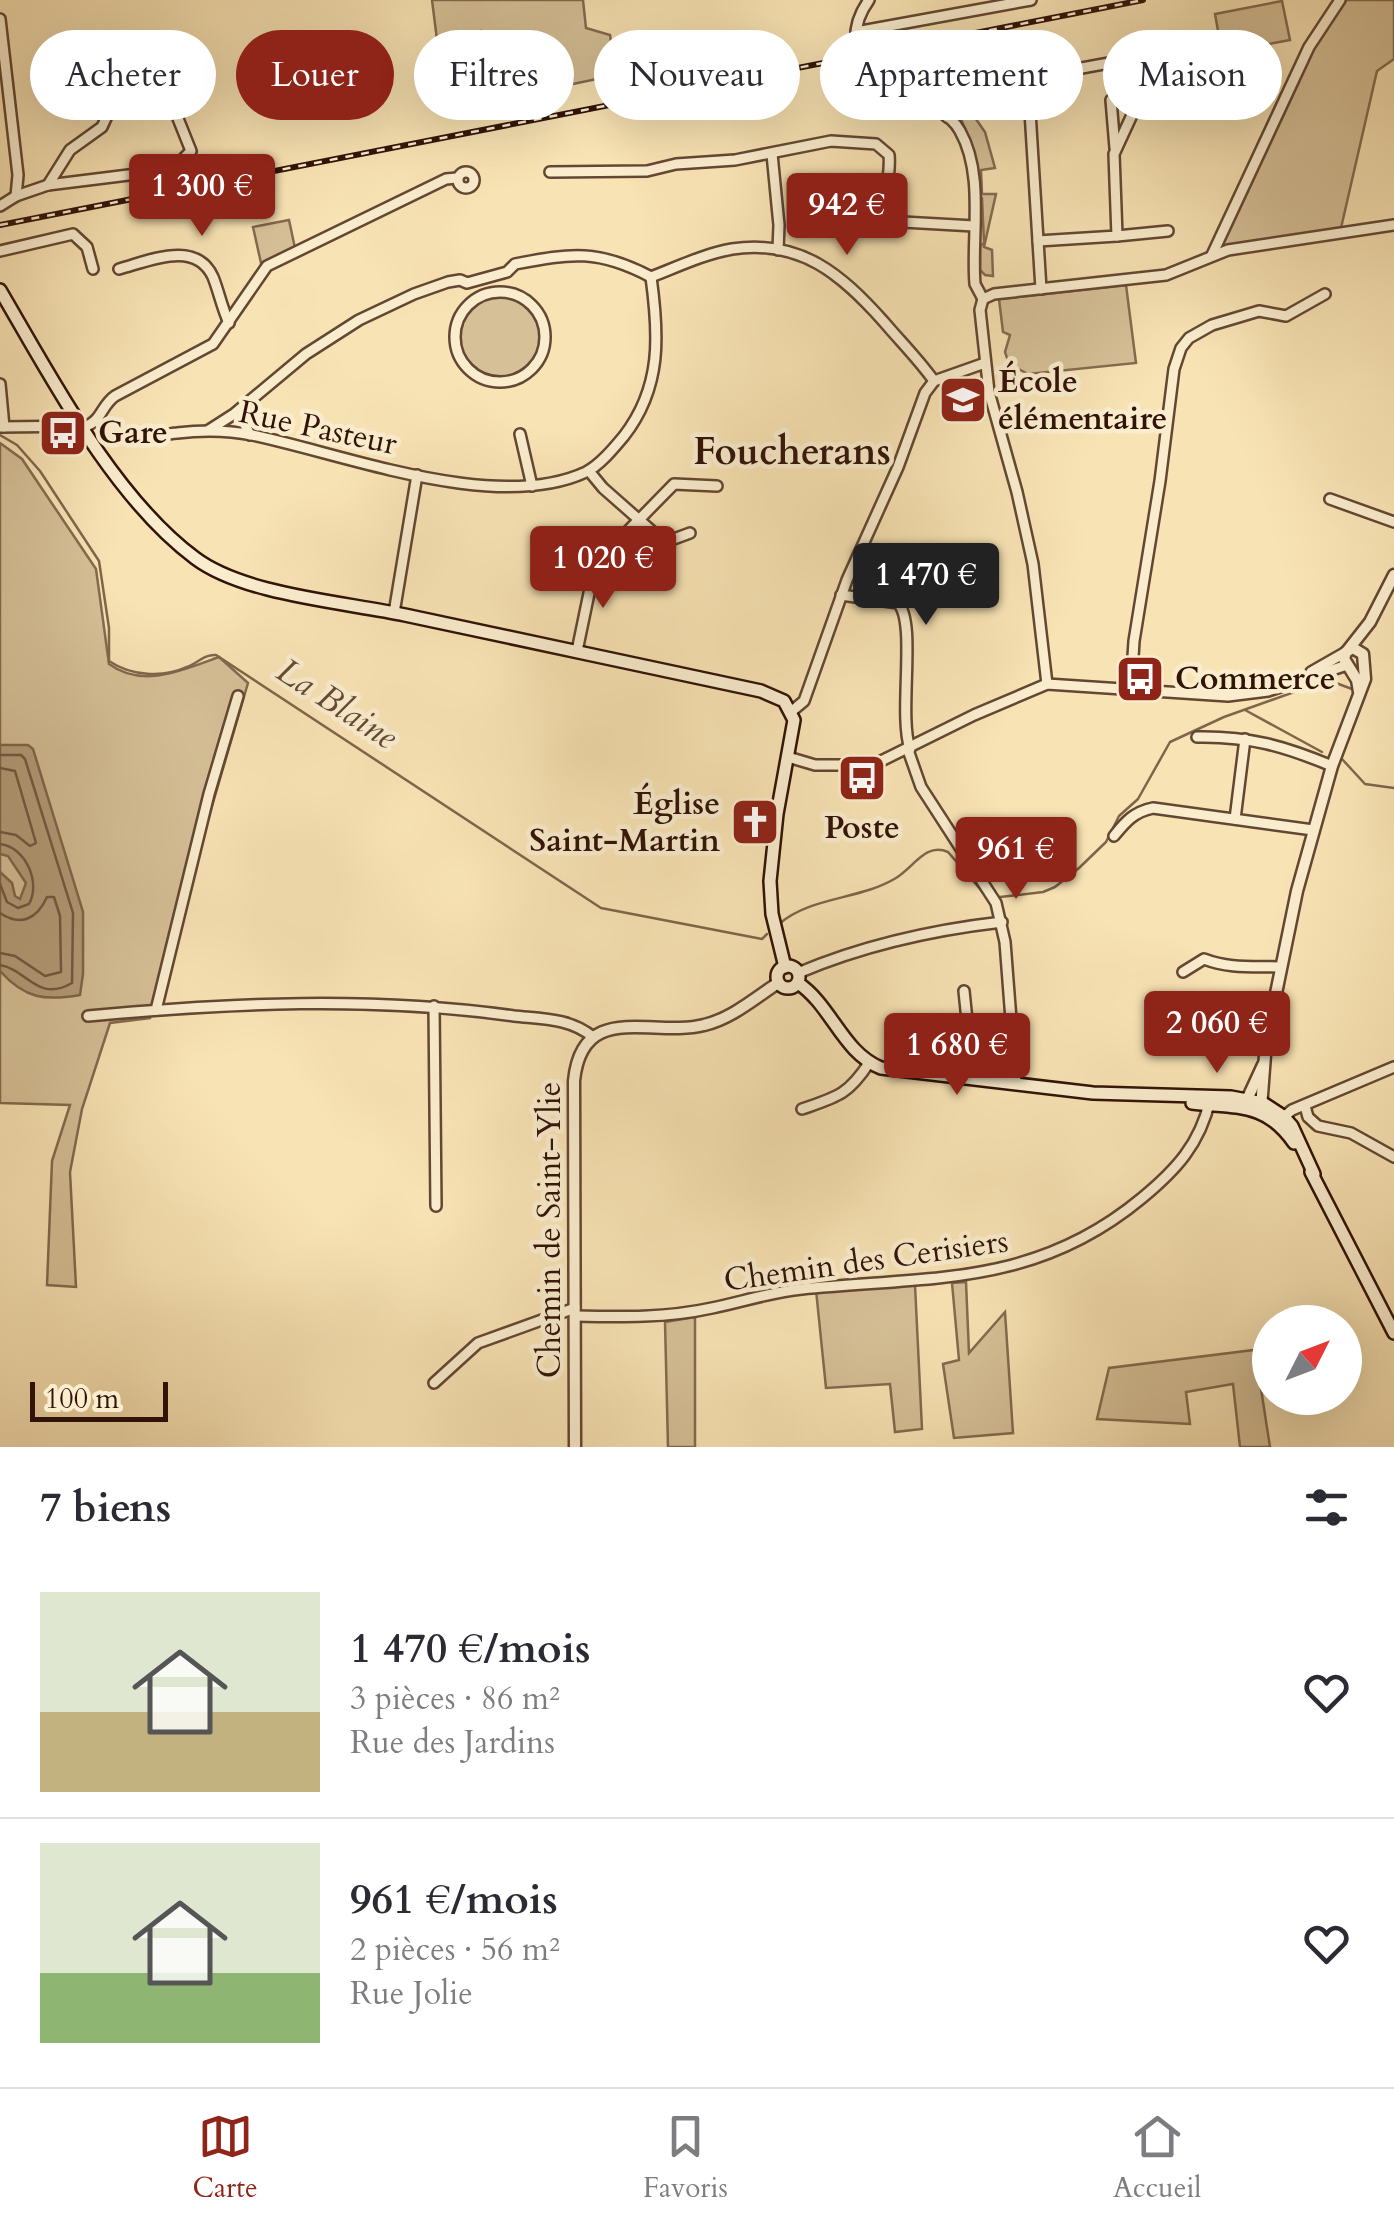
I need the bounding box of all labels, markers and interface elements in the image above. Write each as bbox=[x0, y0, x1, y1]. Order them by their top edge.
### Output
chip: Acheter bbox=[30, 30, 216, 120]
chip: Louer bbox=[236, 30, 394, 120]
chip: Filtres bbox=[414, 30, 574, 120]
chip: Nouveau bbox=[594, 30, 800, 120]
chip: Appartement bbox=[820, 30, 1083, 120]
chip: Maison bbox=[1103, 30, 1282, 120]
pin: 1 300 € bbox=[110, 154, 294, 239]
text: 1 300 € bbox=[151, 164, 253, 208]
pin: 942 € bbox=[777, 173, 917, 258]
text: 942 € bbox=[809, 183, 885, 227]
place label: École élémentaire bbox=[998, 360, 1167, 441]
school or university icon: École élémentaire bbox=[937, 374, 989, 426]
street label: Rue Pasteur bbox=[235, 390, 401, 466]
bus stop icon: Gare bbox=[37, 407, 89, 459]
place label: Gare bbox=[98, 411, 168, 455]
district label: Foucherans bbox=[693, 426, 891, 478]
pin: 1 020 € bbox=[511, 526, 695, 611]
text: 1 020 € bbox=[552, 536, 654, 580]
pin: 1 470 € bbox=[834, 543, 1018, 628]
text: 1 470 € bbox=[875, 553, 977, 597]
water label: La Blaine bbox=[267, 647, 407, 761]
bus stop icon: Commerce bbox=[1114, 653, 1166, 705]
place label: Commerce bbox=[1175, 657, 1336, 701]
bus stop icon: Poste bbox=[836, 752, 888, 804]
place label: Église Saint-Martin bbox=[529, 782, 720, 863]
church icon: Église Saint-Martin bbox=[729, 796, 781, 848]
place label: Poste bbox=[824, 806, 900, 850]
pin: 961 € bbox=[946, 817, 1086, 902]
text: 961 € bbox=[978, 827, 1054, 871]
pin: 2 060 € bbox=[1125, 991, 1309, 1076]
text: 2 060 € bbox=[1166, 1001, 1268, 1045]
pin: 1 680 € bbox=[865, 1013, 1049, 1098]
text: 1 680 € bbox=[906, 1023, 1008, 1067]
street label: Chemin de Saint-Ylie bbox=[528, 1082, 572, 1378]
street label: Chemin des Cerisiers bbox=[721, 1219, 1011, 1303]
north arrow bbox=[1252, 1305, 1362, 1415]
map controls bbox=[1252, 1305, 1362, 1415]
scale bar bbox=[30, 1377, 168, 1422]
text: 100 m bbox=[45, 1380, 119, 1418]
text: 7 biens bbox=[40, 1479, 171, 1536]
icon: filters bbox=[1299, 1480, 1354, 1535]
text: 1 470 €/mois bbox=[350, 1620, 591, 1677]
icon: home bbox=[120, 1632, 240, 1752]
icon: heart bbox=[1299, 1665, 1354, 1720]
text: 3 pièces · 86 m² bbox=[350, 1677, 560, 1721]
text: Rue des Jardins bbox=[350, 1721, 555, 1765]
text: 961 €/mois bbox=[350, 1871, 558, 1928]
icon: home bbox=[120, 1883, 240, 2003]
icon: heart bbox=[1299, 1916, 1354, 1971]
text: 2 pièces · 56 m² bbox=[350, 1928, 560, 1972]
text: Rue Jolie bbox=[350, 1972, 473, 2016]
tab: Carte bbox=[193, 2109, 258, 2207]
tab: Favoris bbox=[643, 2109, 728, 2207]
tab: Accueil bbox=[1113, 2109, 1201, 2207]

